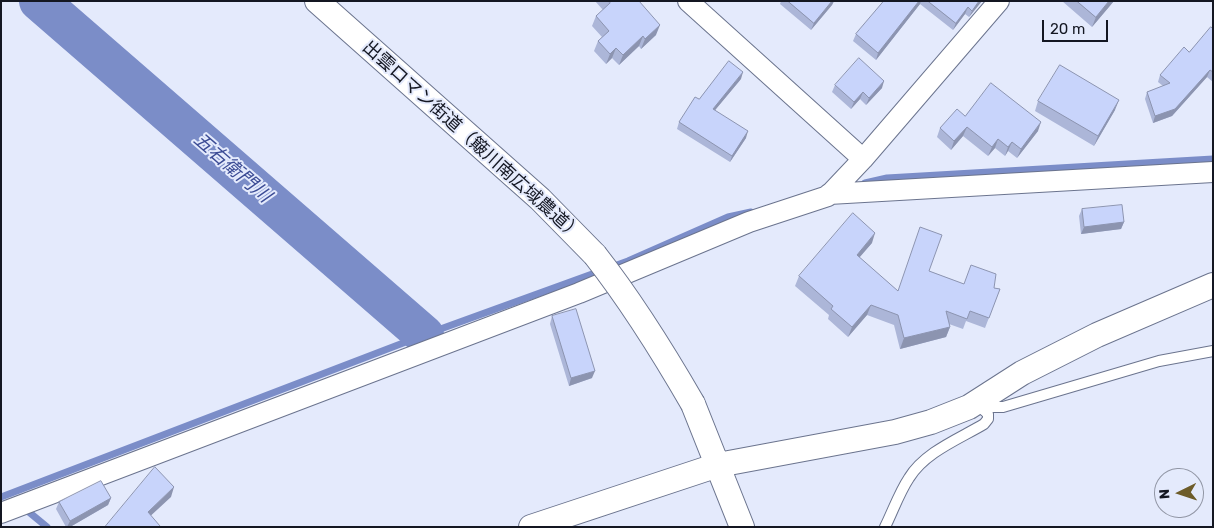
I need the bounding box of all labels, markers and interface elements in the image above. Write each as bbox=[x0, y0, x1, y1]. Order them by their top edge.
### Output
scale bar bbox=[1044, 10, 1110, 42]
text: 20 m bbox=[1050, 20, 1085, 38]
street label: 出雲ロマン街道（簸川南広域農道） bbox=[358, 37, 586, 245]
water label: 五右衛門川 bbox=[189, 128, 275, 208]
north arrow bbox=[1154, 468, 1204, 518]
text: N bbox=[1156, 488, 1173, 500]

